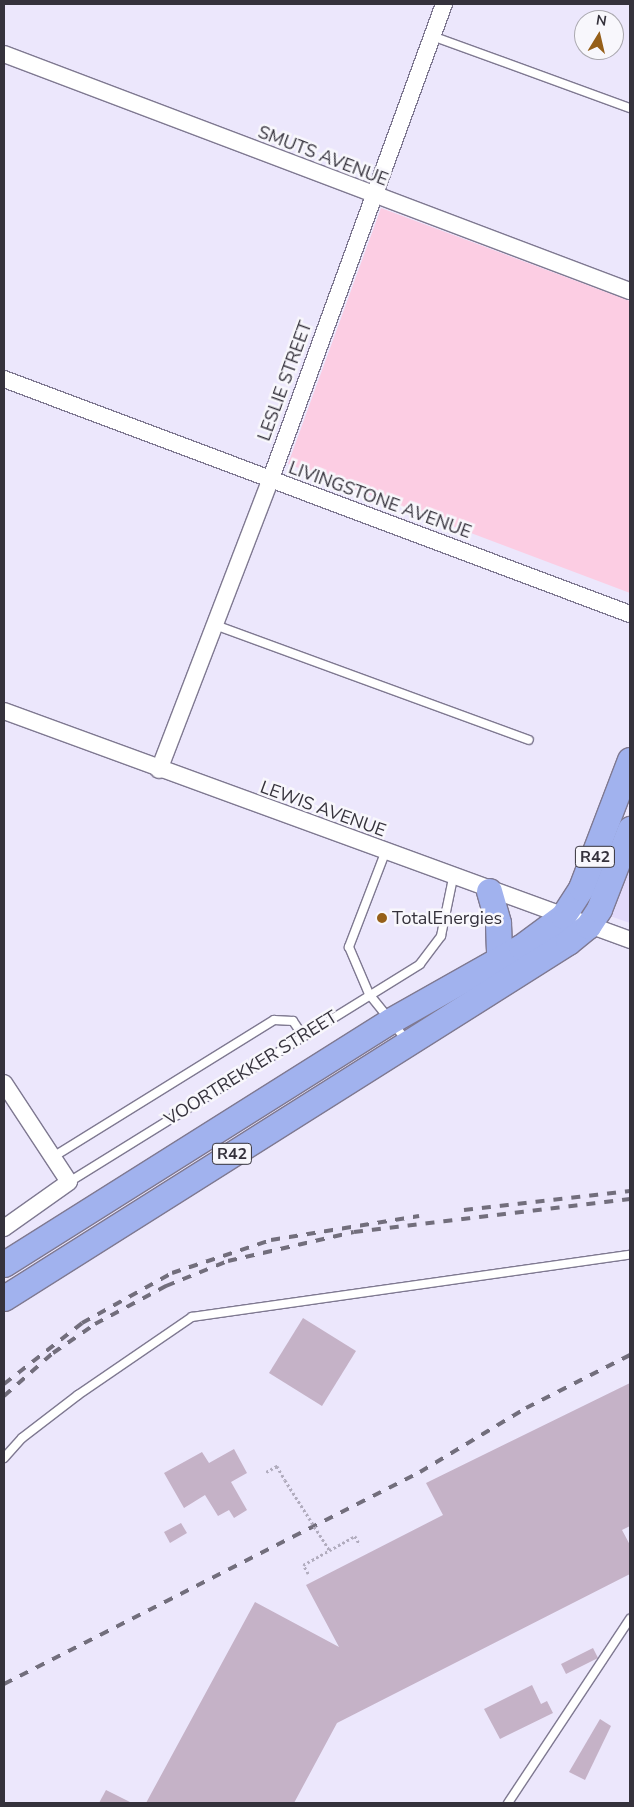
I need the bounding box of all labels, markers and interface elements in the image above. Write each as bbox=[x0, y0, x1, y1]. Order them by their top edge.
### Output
north arrow bbox=[574, 10, 624, 60]
text: N bbox=[595, 10, 608, 31]
street label: SMUTS AVENUE bbox=[255, 121, 391, 191]
street label: LESLIE STREET bbox=[253, 318, 317, 444]
street label: LIVINGSTONE AVENUE bbox=[286, 457, 474, 543]
street label: LEWIS AVENUE bbox=[257, 776, 389, 842]
road number: R42 bbox=[574, 844, 616, 870]
place label: TotalEnergies bbox=[392, 907, 502, 929]
marker: TotalEnergies bbox=[376, 912, 388, 924]
street label: VOORTREKKER STREET bbox=[161, 1006, 341, 1130]
road number: R42 bbox=[211, 1140, 253, 1168]

